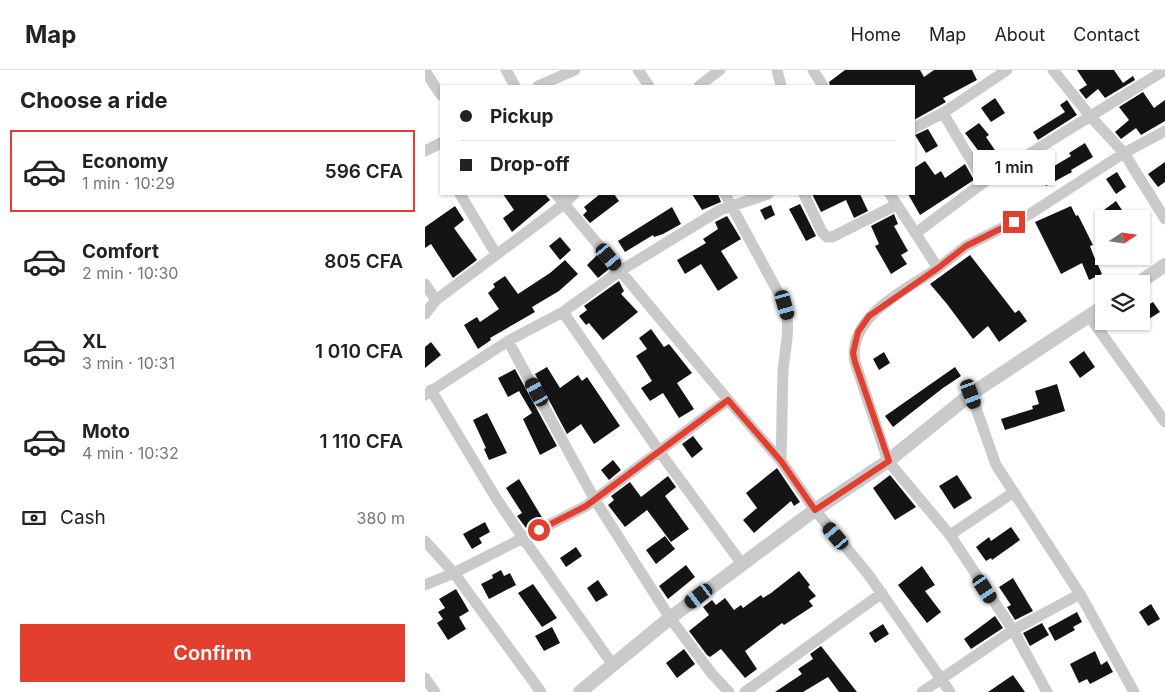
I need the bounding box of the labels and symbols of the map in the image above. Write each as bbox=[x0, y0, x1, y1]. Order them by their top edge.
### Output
callout: 1 min bbox=[973, 150, 1055, 184]
north arrow bbox=[1095, 210, 1150, 265]
route end bbox=[1003, 211, 1025, 233]
car bbox=[593, 241, 624, 273]
car bbox=[773, 289, 796, 321]
car bbox=[523, 375, 550, 409]
car bbox=[958, 377, 983, 411]
route start bbox=[528, 519, 550, 541]
car bbox=[820, 520, 851, 552]
car bbox=[970, 572, 999, 606]
car bbox=[682, 581, 715, 611]

